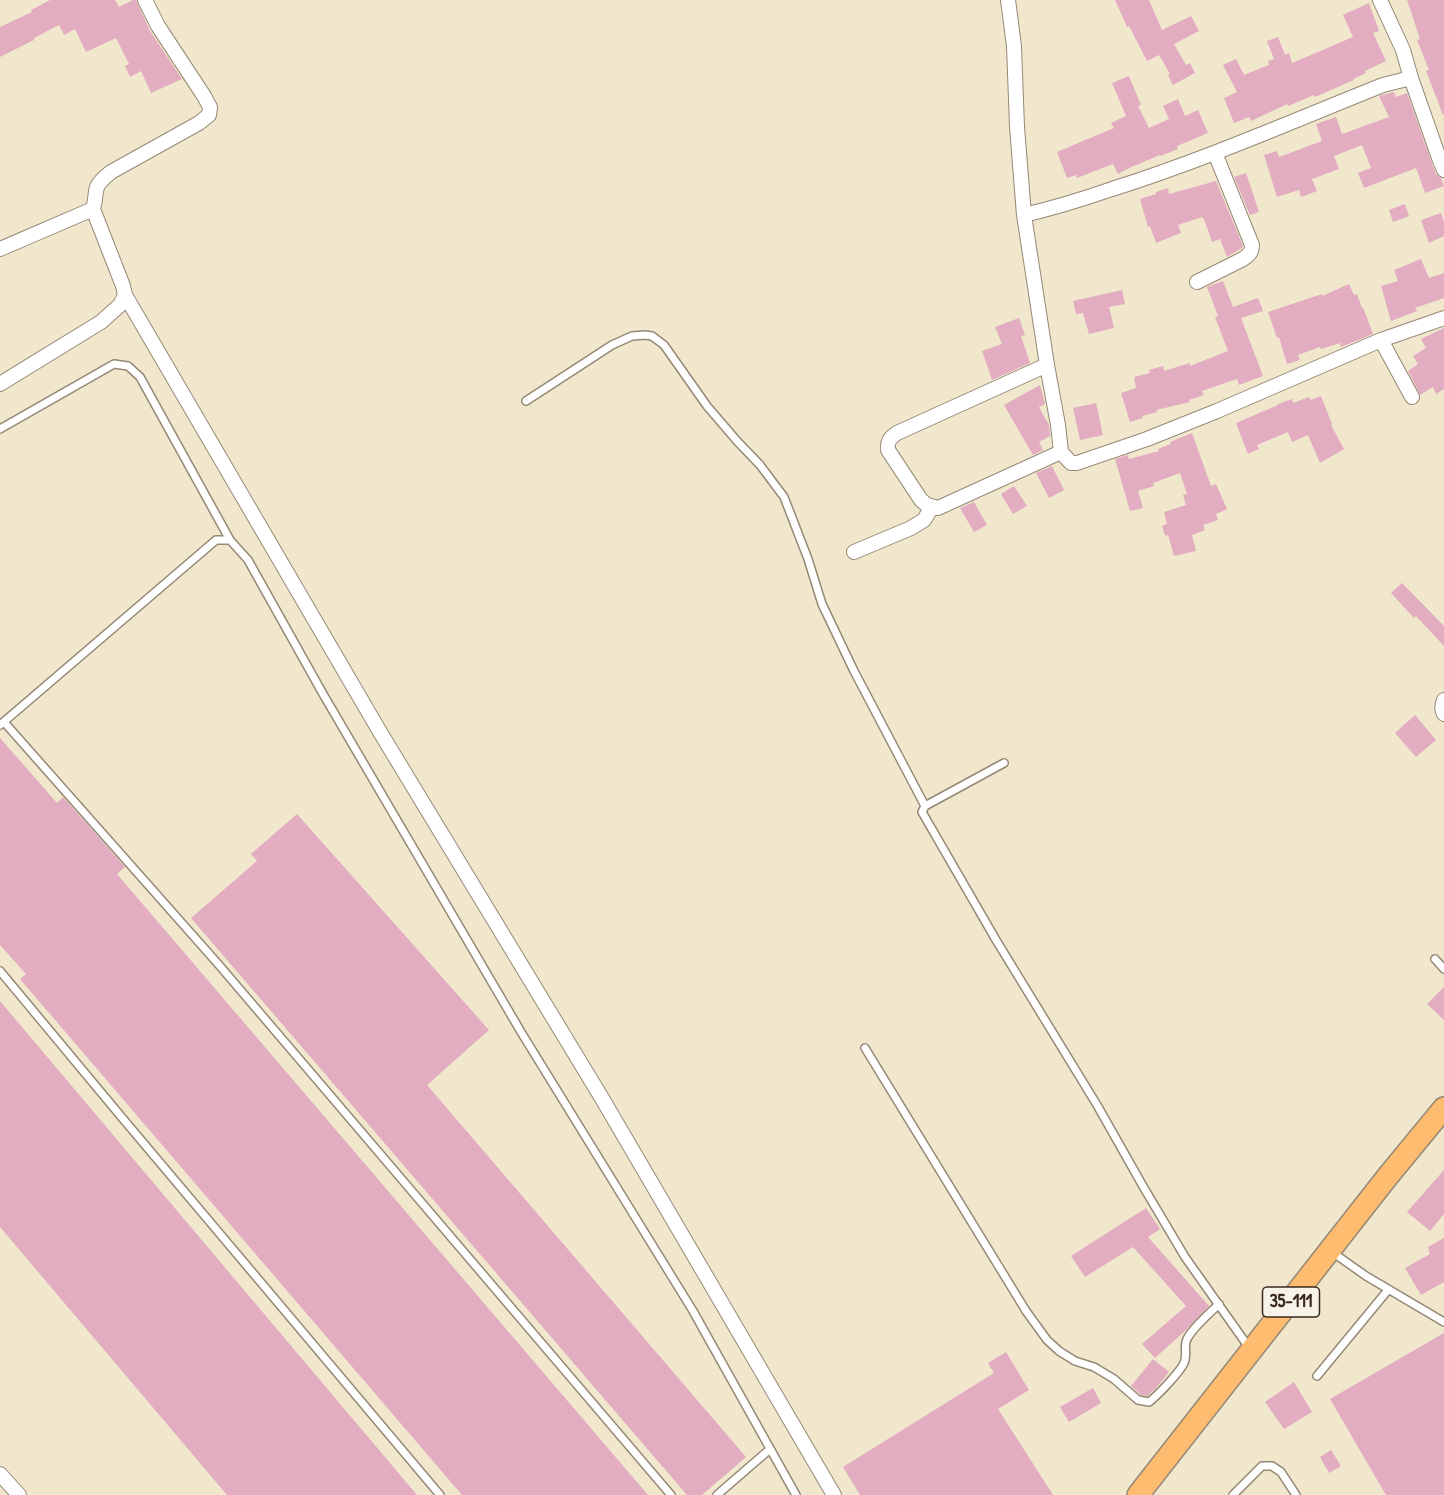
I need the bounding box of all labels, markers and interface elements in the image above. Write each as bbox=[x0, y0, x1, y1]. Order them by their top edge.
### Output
road number: 35-111 bbox=[1262, 1287, 1320, 1317]

